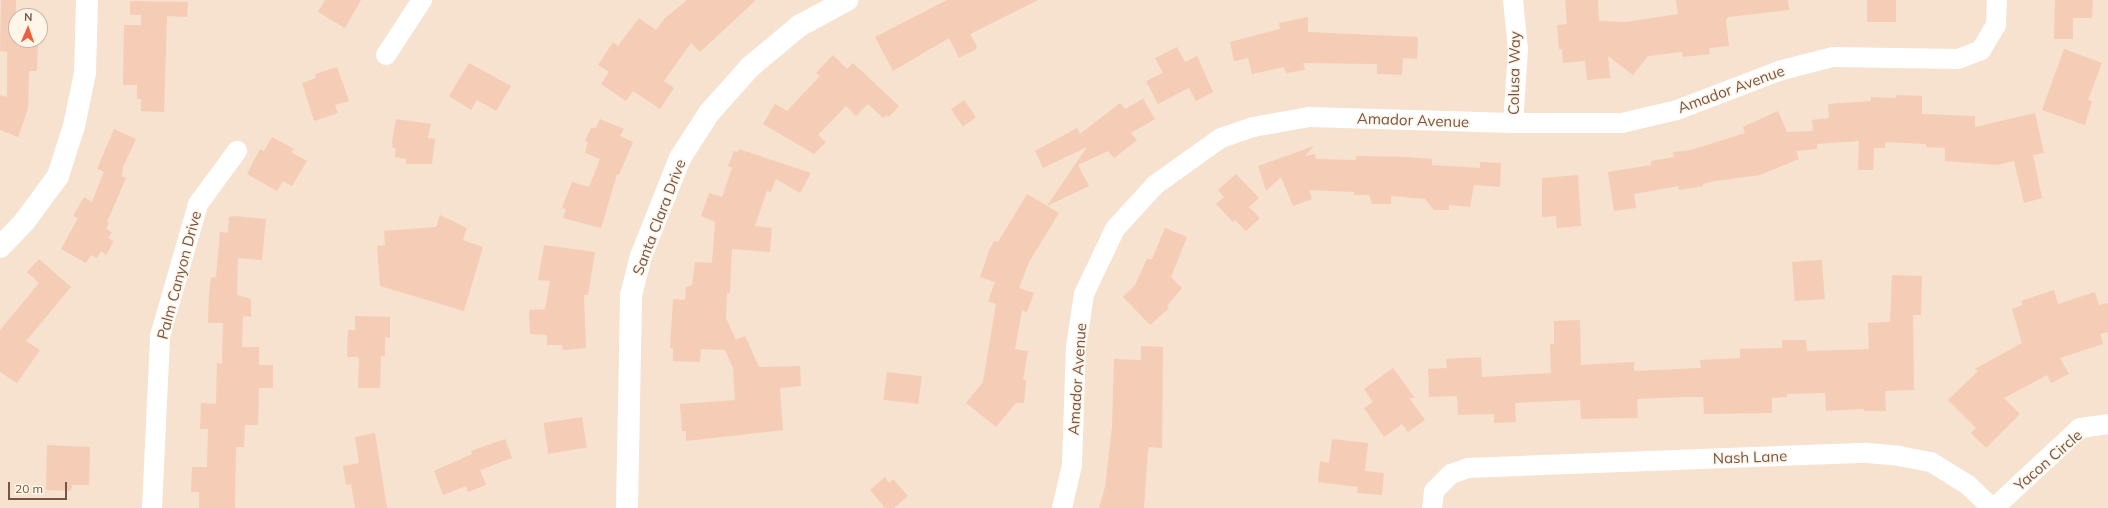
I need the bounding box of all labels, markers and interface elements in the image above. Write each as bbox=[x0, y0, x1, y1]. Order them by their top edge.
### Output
north arrow bbox=[8, 8, 48, 48]
text: N bbox=[24, 10, 33, 24]
street label: Colusa Way bbox=[1504, 31, 1524, 115]
street label: Amador Avenue bbox=[1675, 61, 1787, 117]
street label: Amador Avenue bbox=[1357, 109, 1469, 131]
street label: Santa Clara Drive bbox=[629, 157, 689, 277]
street label: Palm Canyon Drive bbox=[153, 209, 205, 341]
street label: Amador Avenue bbox=[1064, 322, 1090, 436]
street label: Yacon Circle bbox=[2010, 426, 2086, 494]
street label: Nash Lane bbox=[1712, 447, 1788, 467]
scale bar bbox=[10, 474, 69, 500]
text: 20 m bbox=[15, 481, 43, 496]

